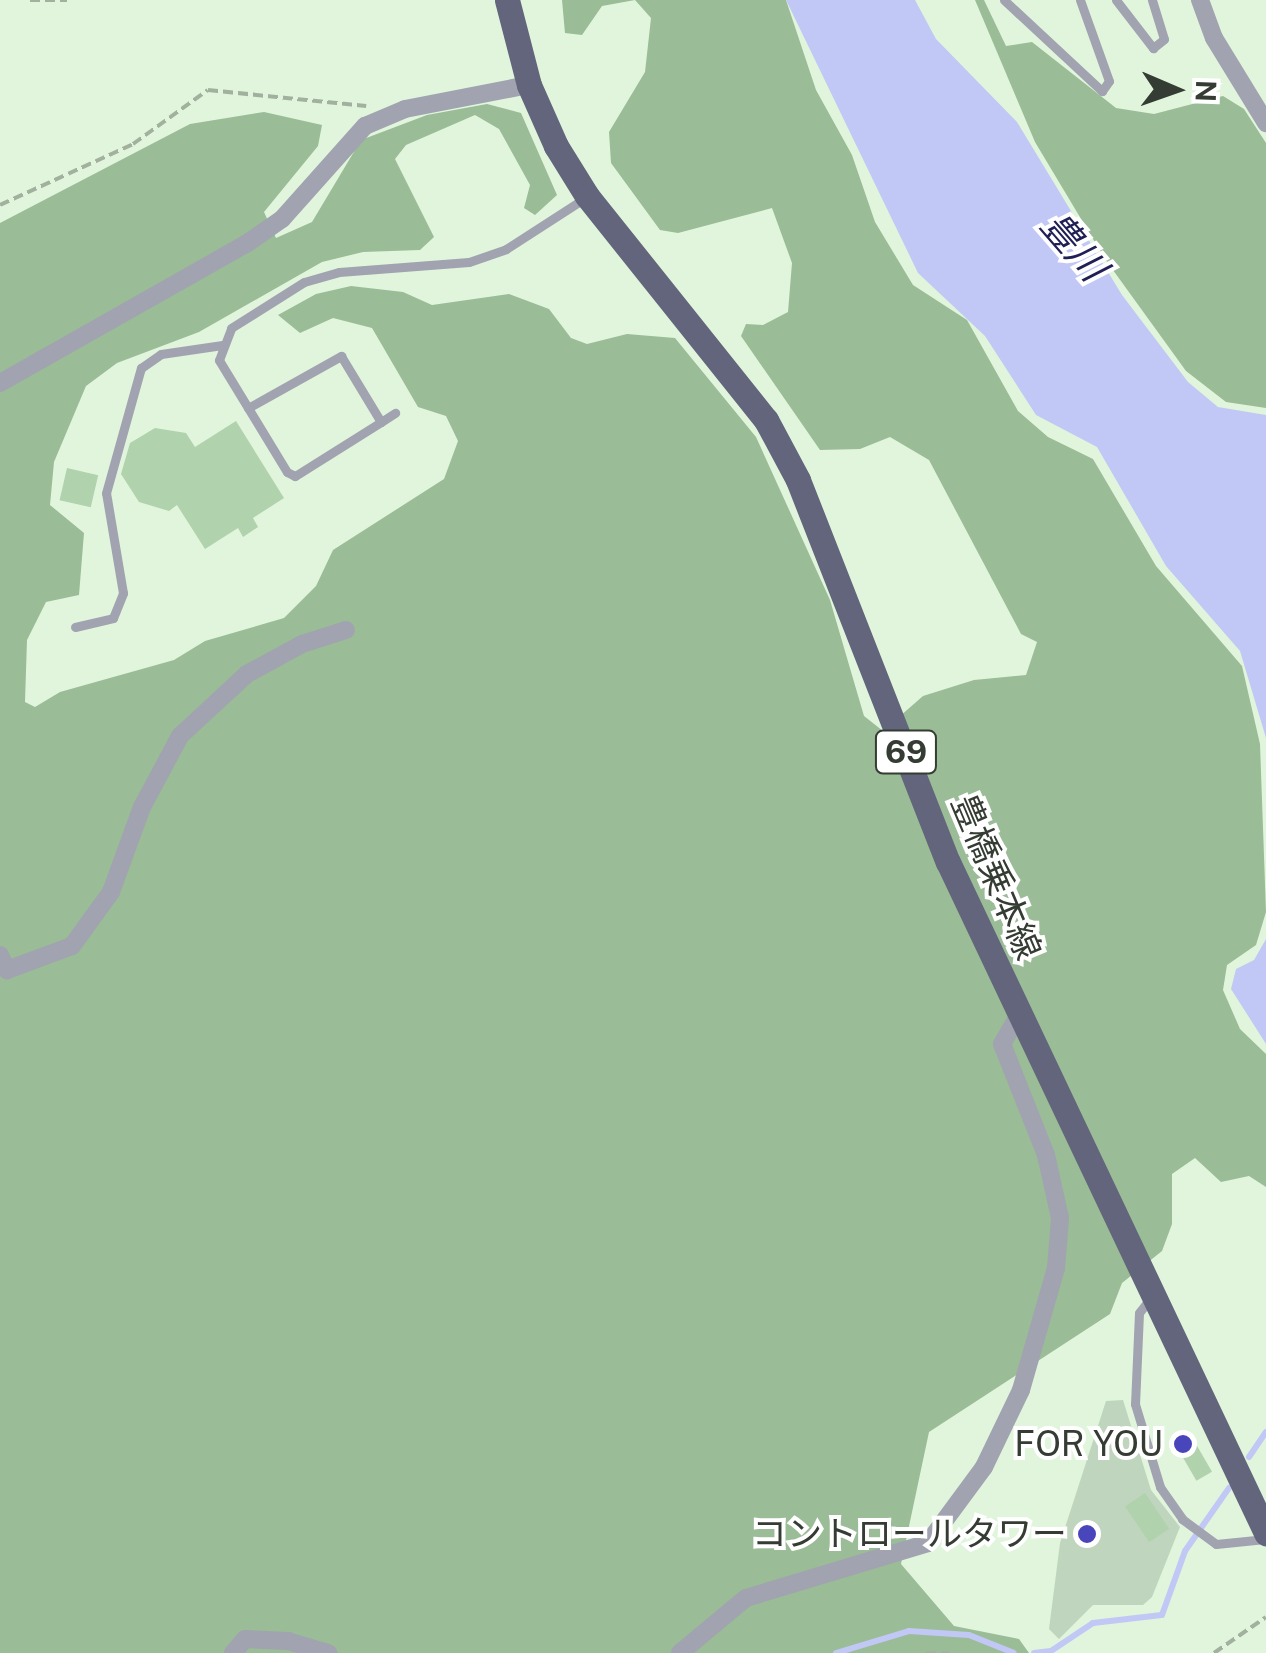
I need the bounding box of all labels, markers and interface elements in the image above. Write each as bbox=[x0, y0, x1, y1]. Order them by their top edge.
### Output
north arrow bbox=[1126, 40, 1226, 140]
text: N bbox=[1190, 80, 1223, 103]
water label: 豊川 bbox=[1032, 202, 1116, 290]
road number: 69 bbox=[874, 725, 938, 779]
street label: 豊橋乗本線 bbox=[942, 788, 1050, 966]
place label: FOR YOU bbox=[1014, 1423, 1163, 1465]
marker: FOR YOU bbox=[1172, 1433, 1194, 1455]
place label: コントロールタワー bbox=[752, 1513, 1067, 1555]
marker: コントロールタワー bbox=[1076, 1523, 1098, 1545]

